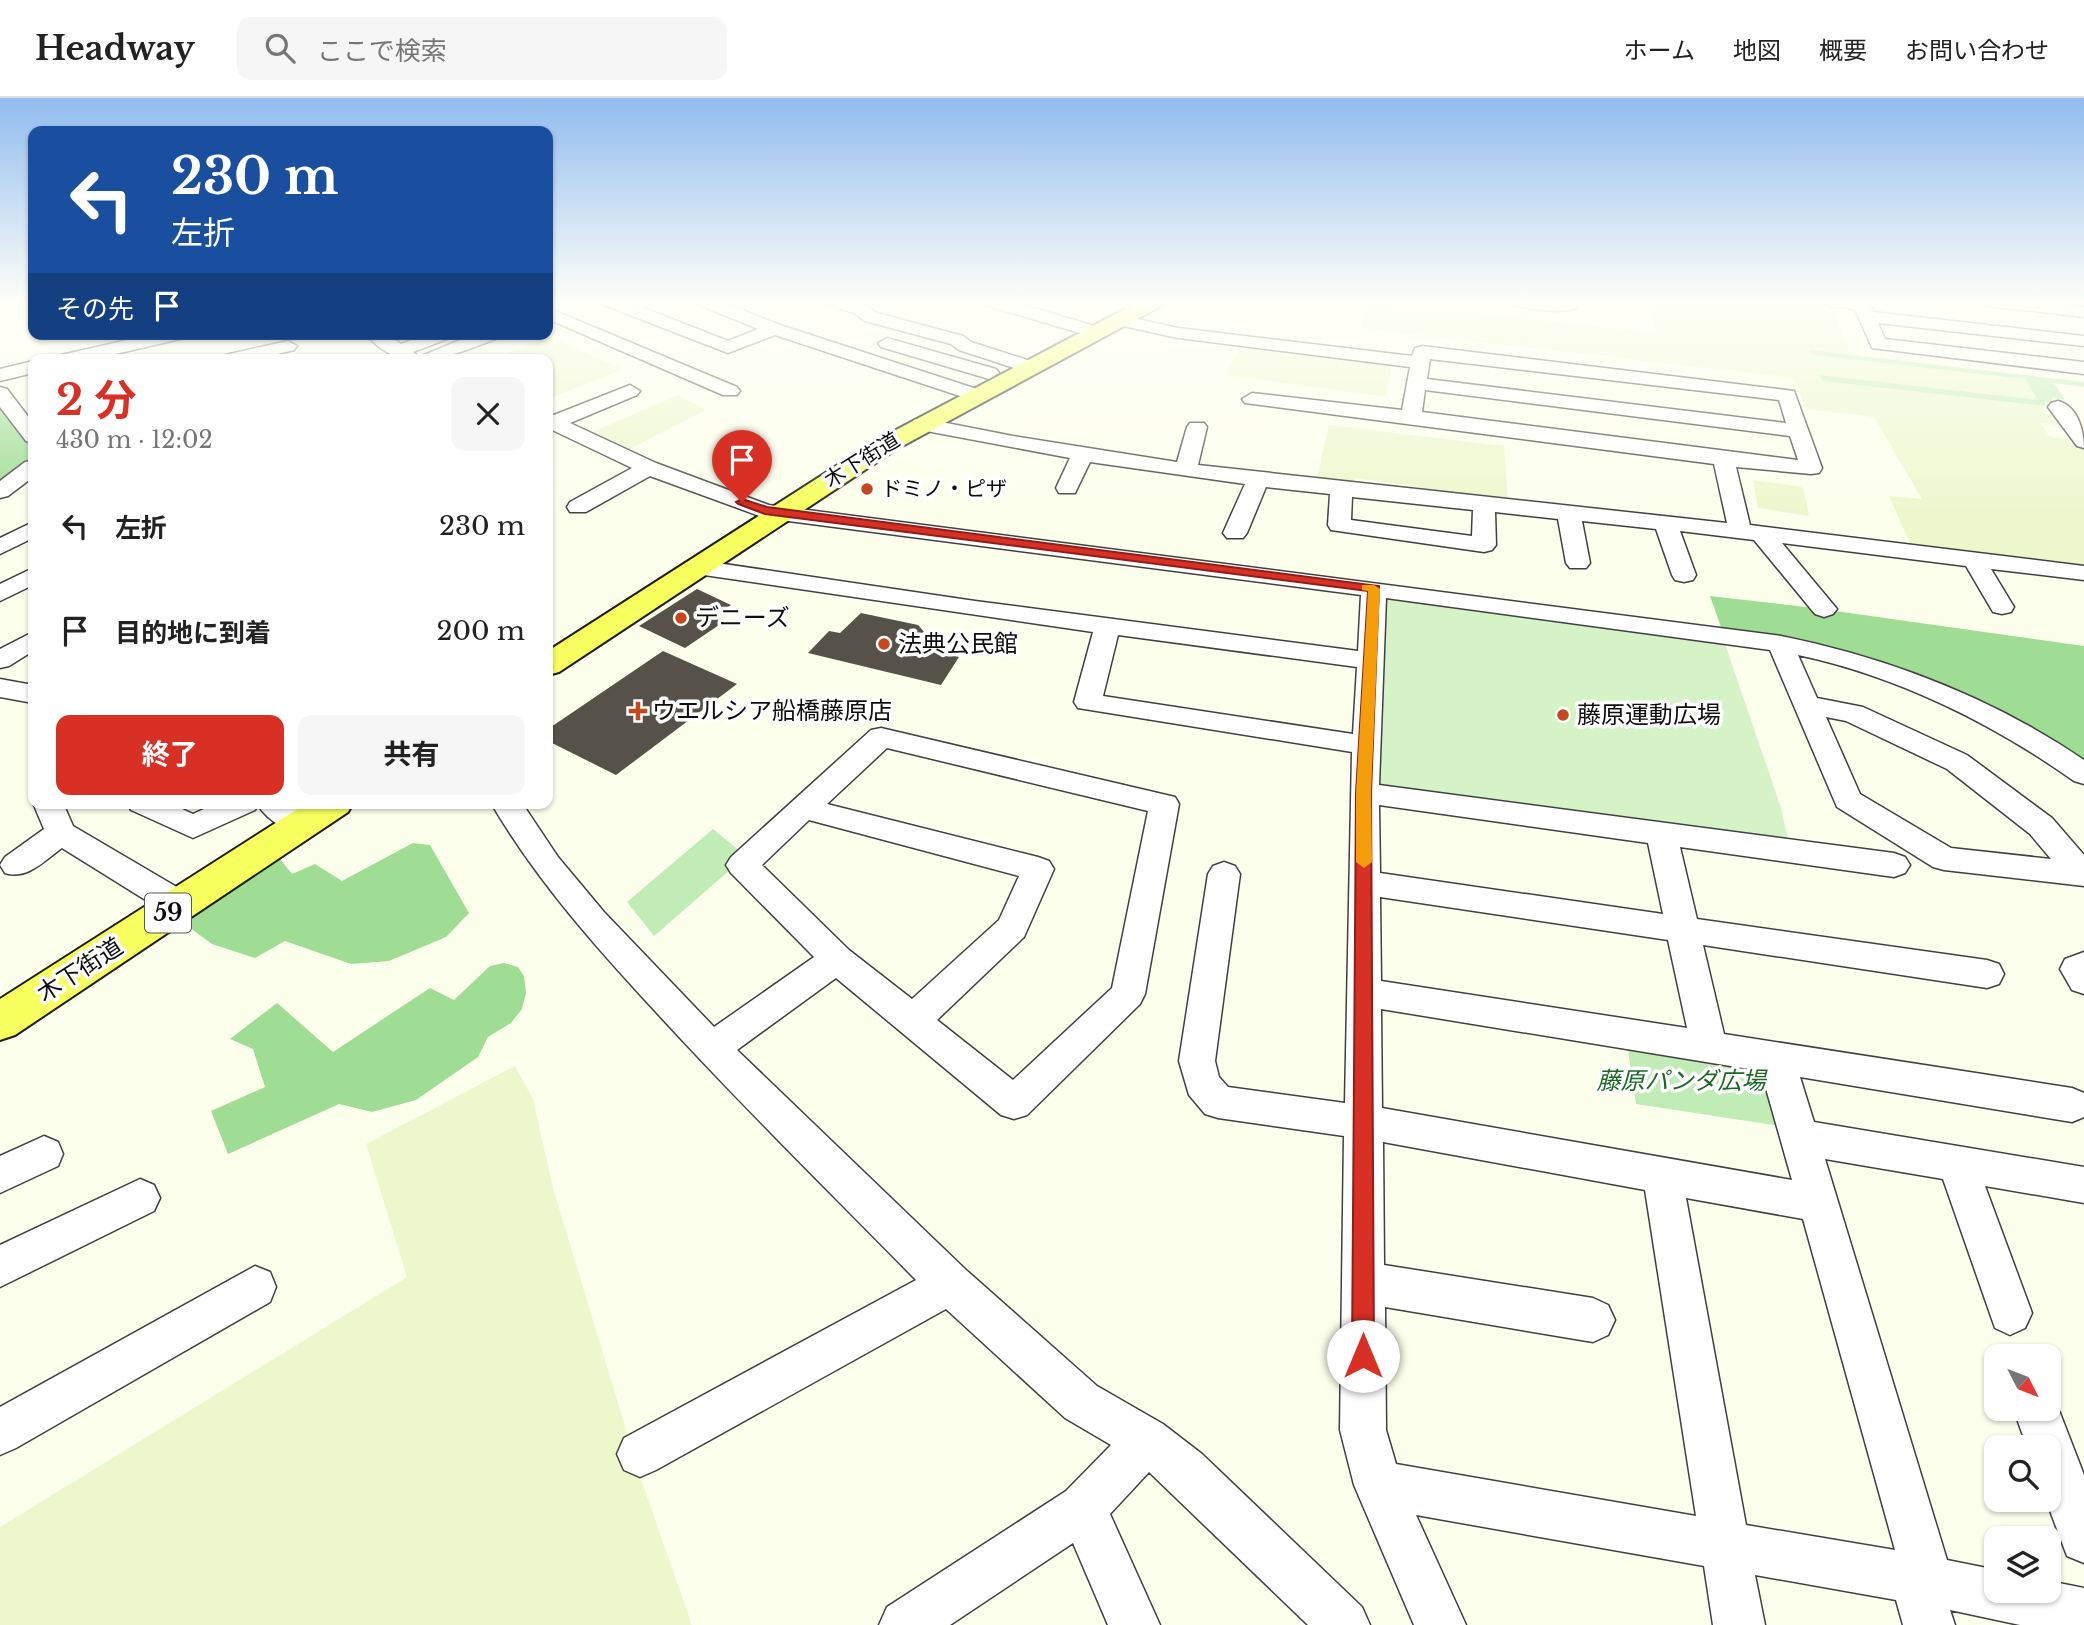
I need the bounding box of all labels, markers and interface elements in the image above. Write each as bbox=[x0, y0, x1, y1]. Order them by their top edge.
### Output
search box bbox=[237, 17, 727, 80]
text: Headway bbox=[35, 28, 195, 69]
icon: search bbox=[261, 29, 299, 67]
text: ここで検索 bbox=[317, 35, 447, 67]
text: ホーム bbox=[1624, 36, 1695, 65]
text: 地図 bbox=[1733, 36, 1781, 65]
text: 概要 bbox=[1819, 36, 1867, 65]
text: お問い合わせ bbox=[1905, 36, 2049, 65]
text: 230 m bbox=[171, 146, 338, 207]
icon: left bbox=[56, 154, 147, 245]
text: 左折 bbox=[171, 213, 235, 253]
icon: arrive bbox=[148, 287, 186, 325]
text: その先 bbox=[56, 293, 134, 325]
text: 2 分 bbox=[56, 374, 137, 426]
button: close bbox=[451, 377, 525, 451]
text: 430 m · 12:02 bbox=[56, 426, 213, 454]
street label: 木下街道 bbox=[819, 427, 905, 493]
pin bbox=[712, 430, 772, 502]
icon: arrive bbox=[723, 441, 761, 479]
place label: ドミノ・ピザ bbox=[881, 476, 1007, 502]
marker: ドミノ・ピザ bbox=[859, 481, 875, 497]
icon: left bbox=[56, 507, 94, 545]
text: 230 m bbox=[439, 510, 525, 542]
text: 左折 bbox=[115, 512, 167, 544]
place label: デニーズ bbox=[695, 603, 790, 632]
marker: デニーズ bbox=[673, 610, 689, 626]
icon: arrive bbox=[56, 612, 94, 650]
text: 200 m bbox=[436, 615, 525, 647]
text: 目的地に到着 bbox=[115, 617, 271, 649]
place label: 法典公民館 bbox=[898, 629, 1018, 658]
marker: 法典公民館 bbox=[876, 636, 892, 652]
place label: ウエルシア船橋藤原店 bbox=[652, 696, 892, 725]
place label: 藤原運動広場 bbox=[1577, 700, 1721, 729]
marker: ウエルシア船橋藤原店 bbox=[630, 703, 646, 719]
marker: 藤原運動広場 bbox=[1555, 707, 1571, 723]
button: 終了 bbox=[56, 715, 284, 795]
button: 共有 bbox=[298, 715, 525, 795]
road number: 59 bbox=[145, 894, 191, 932]
street label: 木下街道 bbox=[32, 931, 128, 1008]
park label: 藤原パンダ広場 bbox=[1596, 1066, 1769, 1095]
position arrow bbox=[1326, 1319, 1400, 1393]
north arrow bbox=[1984, 1344, 2062, 1421]
map controls bbox=[1984, 1344, 2061, 1603]
button: search bbox=[1984, 1435, 2061, 1512]
button: layers bbox=[1984, 1526, 2061, 1603]

